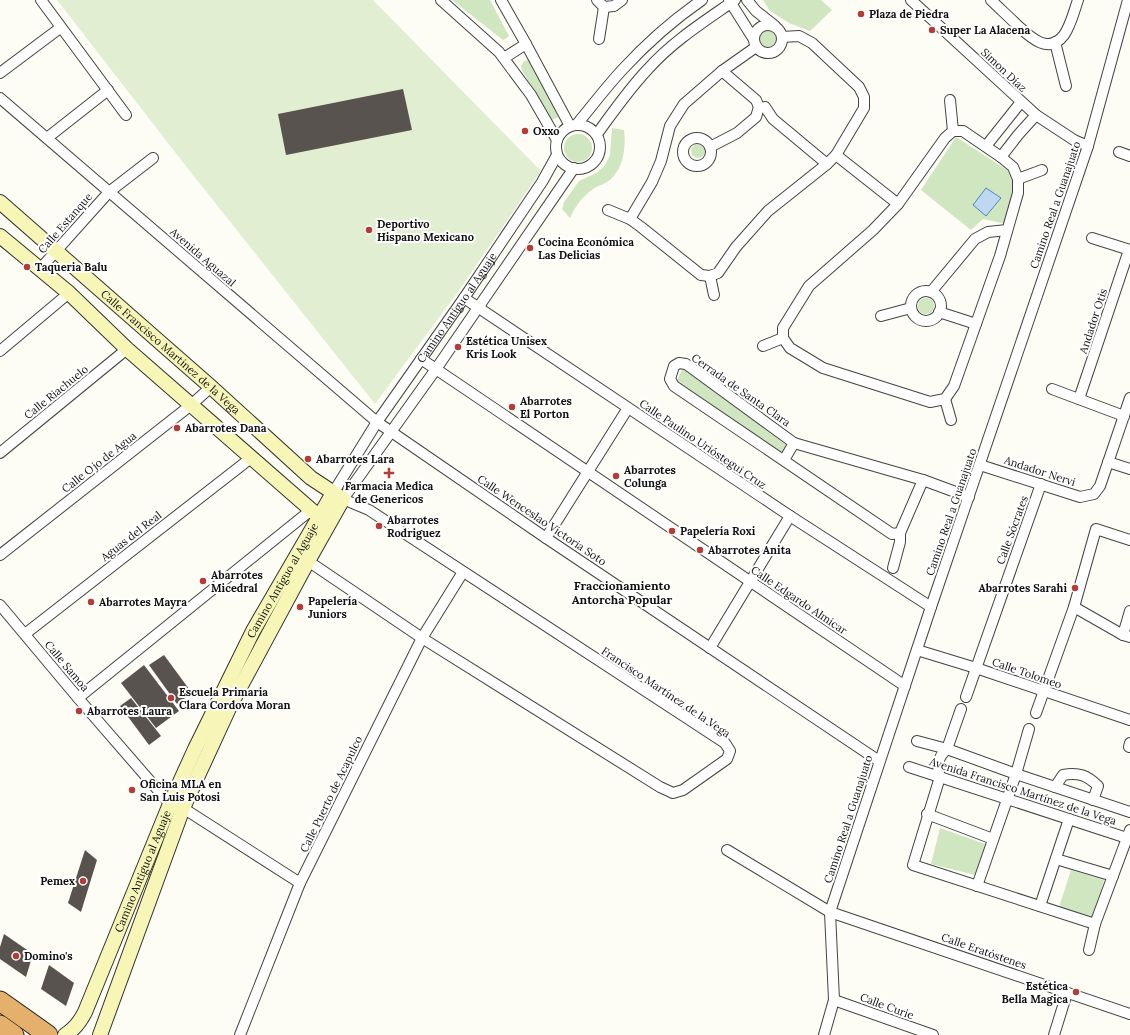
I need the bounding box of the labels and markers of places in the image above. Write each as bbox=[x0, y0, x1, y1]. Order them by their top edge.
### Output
place label: Plaza de Piedra bbox=[869, 7, 949, 21]
marker: Plaza de Piedra bbox=[856, 9, 866, 19]
place label: Super La Alacena bbox=[940, 23, 1030, 37]
marker: Super La Alacena bbox=[927, 25, 937, 35]
place label: Oxxo bbox=[533, 124, 560, 138]
marker: Oxxo bbox=[520, 126, 530, 136]
place label: Deportivo Hispano Mexicano bbox=[377, 217, 474, 244]
marker: Deportivo Hispano Mexicano bbox=[364, 225, 374, 235]
place label: Cocina Económica Las Delicias bbox=[538, 235, 634, 262]
marker: Cocina Económica Las Delicias bbox=[525, 243, 535, 253]
place label: Taqueria Balu bbox=[35, 260, 108, 274]
marker: Taqueria Balu bbox=[22, 262, 32, 272]
place label: Estética Unisex Kris Look bbox=[466, 334, 547, 361]
marker: Estética Unisex Kris Look bbox=[453, 342, 463, 352]
place label: Abarrotes El Porton bbox=[520, 394, 572, 421]
marker: Abarrotes El Porton bbox=[507, 402, 517, 412]
place label: Abarrotes Dana bbox=[185, 421, 267, 435]
marker: Abarrotes Dana bbox=[172, 423, 182, 433]
place label: Abarrotes Lara bbox=[316, 452, 394, 466]
marker: Abarrotes Lara bbox=[303, 454, 313, 464]
place label: Abarrotes Colunga bbox=[624, 463, 676, 490]
marker: Farmacia Medica de Genericos bbox=[384, 468, 394, 478]
marker: Abarrotes Colunga bbox=[611, 471, 621, 481]
place label: Farmacia Medica de Genericos bbox=[345, 479, 434, 506]
place label: Abarrotes Rodriguez bbox=[387, 513, 441, 540]
marker: Abarrotes Rodriguez bbox=[374, 521, 384, 531]
place label: Papelería Roxi bbox=[680, 524, 756, 538]
marker: Papelería Roxi bbox=[667, 526, 677, 536]
place label: Abarrotes Anita bbox=[708, 543, 791, 557]
marker: Abarrotes Anita bbox=[695, 545, 705, 555]
place label: Abarrotes Micedral bbox=[211, 568, 263, 595]
marker: Abarrotes Micedral bbox=[198, 576, 208, 586]
place label: Abarrotes Sarahi bbox=[978, 581, 1067, 595]
marker: Abarrotes Sarahi bbox=[1070, 583, 1080, 593]
place label: Papelería Juniors bbox=[308, 594, 357, 621]
place label: Abarrotes Mayra bbox=[99, 595, 187, 609]
marker: Abarrotes Mayra bbox=[86, 597, 96, 607]
marker: Papelería Juniors bbox=[295, 602, 305, 612]
place label: Escuela Primaria Clara Cordova Moran bbox=[179, 685, 291, 712]
marker: Escuela Primaria Clara Cordova Moran bbox=[166, 693, 176, 703]
place label: Abarrotes Laura bbox=[87, 704, 172, 718]
marker: Abarrotes Laura bbox=[74, 706, 84, 716]
place label: Oficina MLA en San Luis Potosi bbox=[140, 777, 221, 804]
marker: Oficina MLA en San Luis Potosi bbox=[127, 785, 137, 795]
place label: Pemex bbox=[40, 874, 75, 888]
marker: Pemex bbox=[78, 876, 88, 886]
place label: Domino's bbox=[24, 949, 73, 963]
marker: Domino's bbox=[11, 951, 21, 961]
place label: Estética Bella Magica bbox=[1002, 979, 1068, 1006]
marker: Estética Bella Magica bbox=[1071, 987, 1081, 997]

